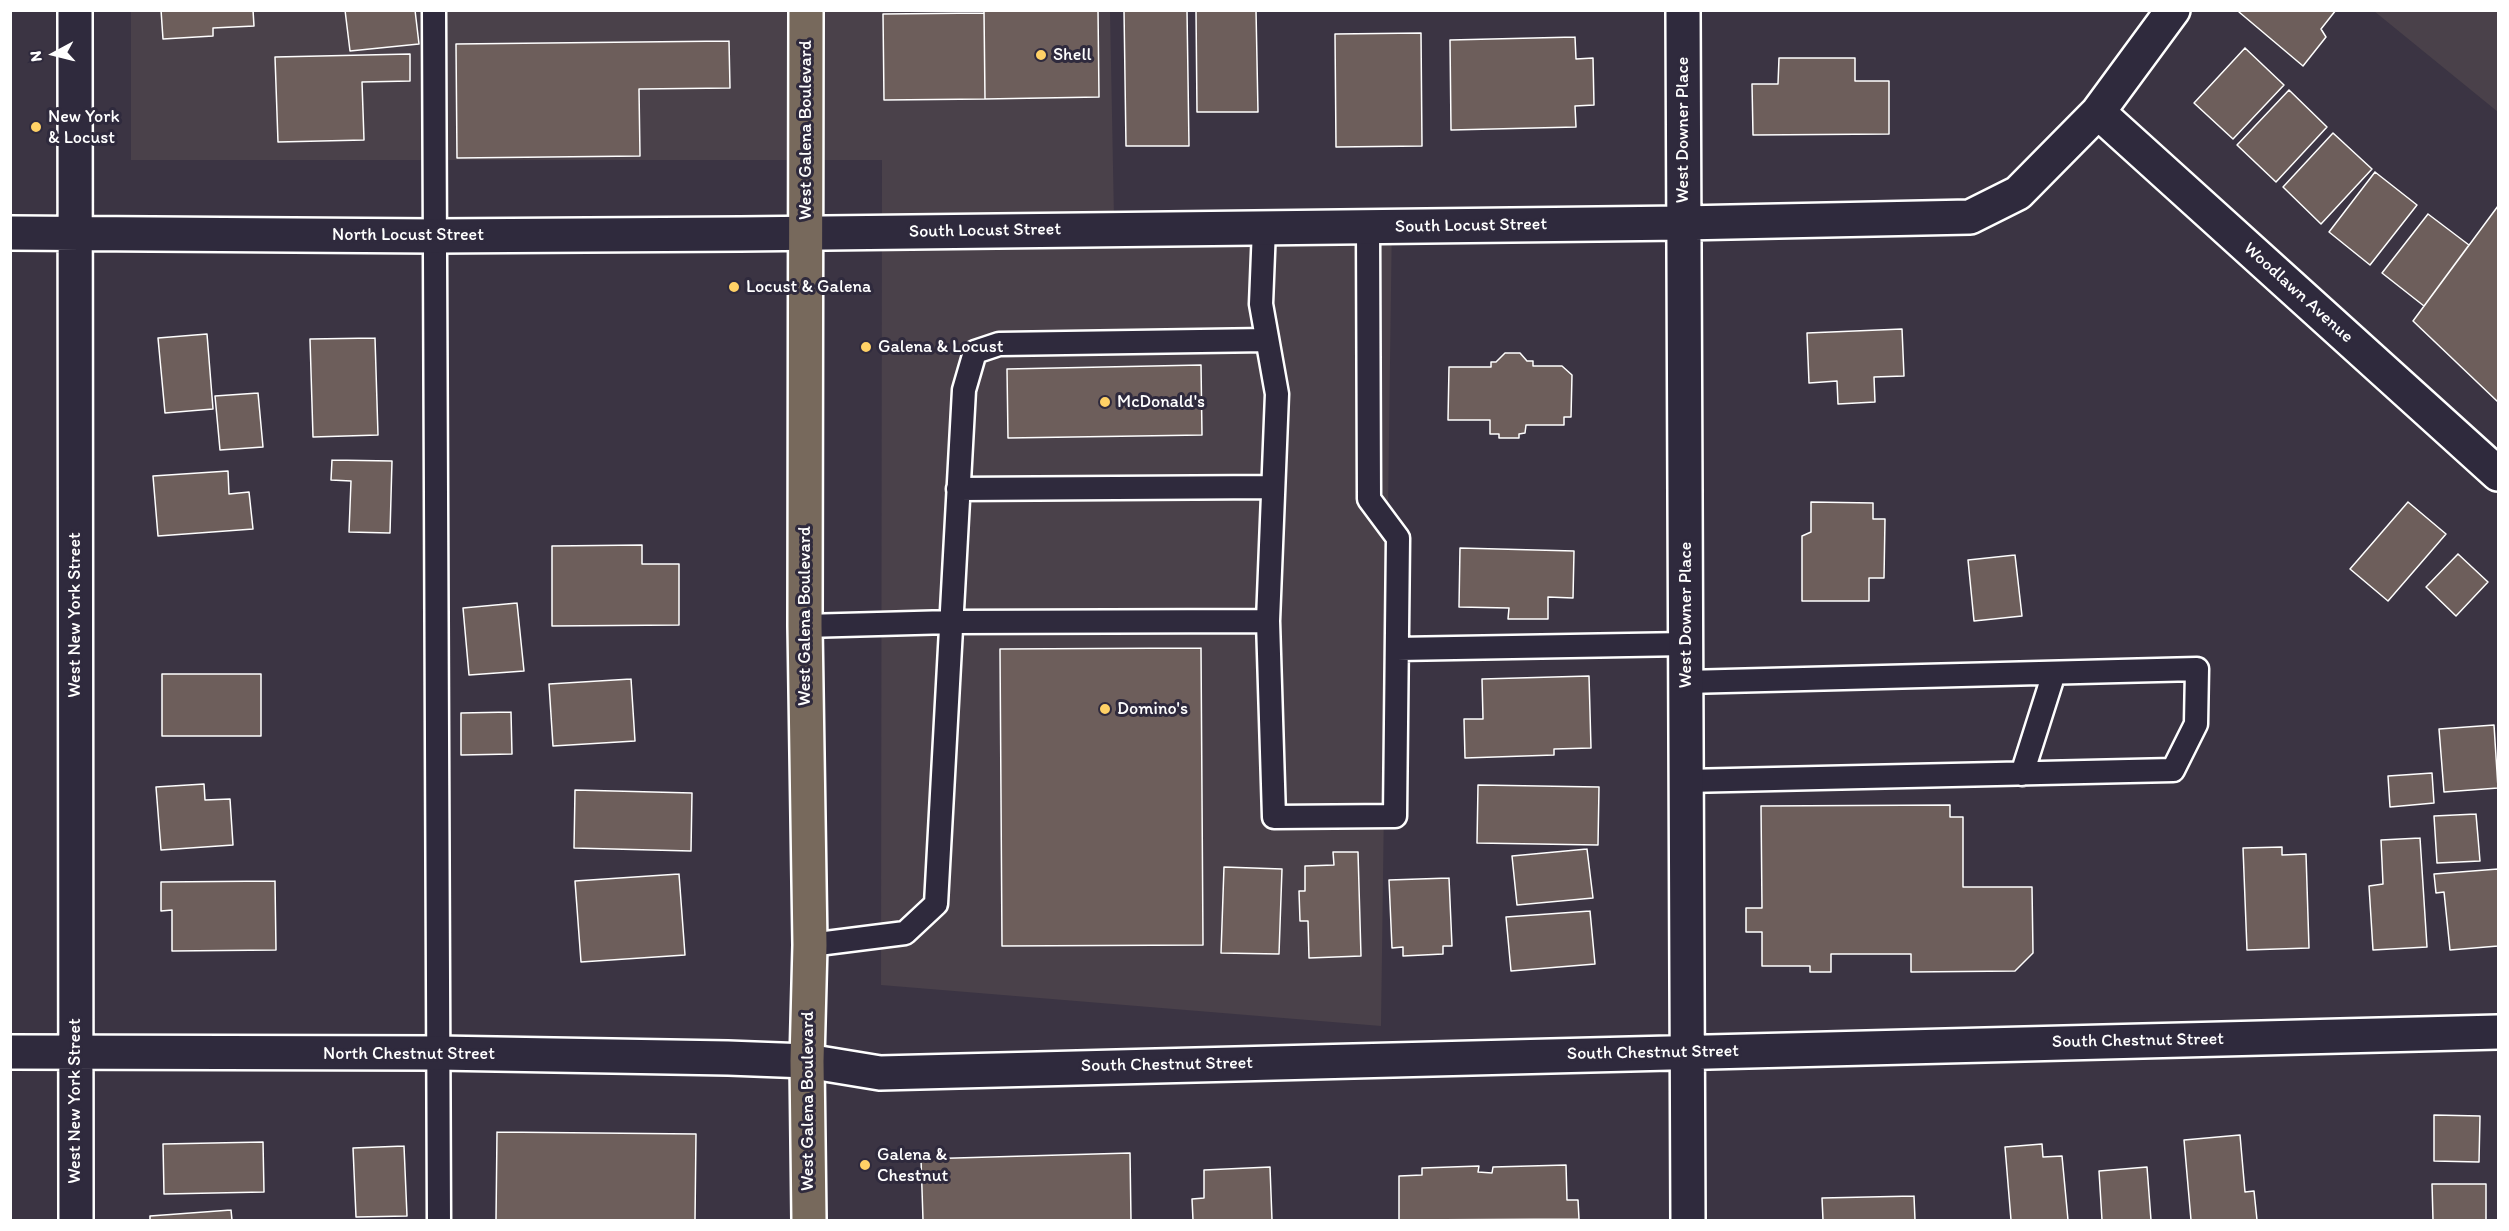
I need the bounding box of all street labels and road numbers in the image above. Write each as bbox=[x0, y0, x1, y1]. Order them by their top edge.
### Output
street label: West Galena Boulevard bbox=[795, 40, 817, 220]
street label: West Downer Place bbox=[1672, 57, 1694, 203]
street label: South Locust Street bbox=[1395, 214, 1547, 238]
street label: South Locust Street bbox=[909, 219, 1061, 243]
street label: North Locust Street bbox=[332, 224, 484, 246]
street label: Woodlawn Avenue bbox=[2239, 238, 2357, 348]
street label: West Galena Boulevard bbox=[794, 526, 816, 706]
street label: West New York Street bbox=[64, 532, 86, 698]
street label: West Downer Place bbox=[1675, 542, 1697, 688]
street label: West Galena Boulevard bbox=[797, 1011, 819, 1191]
street label: West New York Street bbox=[64, 1018, 86, 1184]
street label: South Chestnut Street bbox=[2052, 1029, 2224, 1053]
street label: South Chestnut Street bbox=[1567, 1041, 1739, 1065]
street label: North Chestnut Street bbox=[323, 1043, 495, 1065]
street label: South Chestnut Street bbox=[1081, 1053, 1253, 1077]

